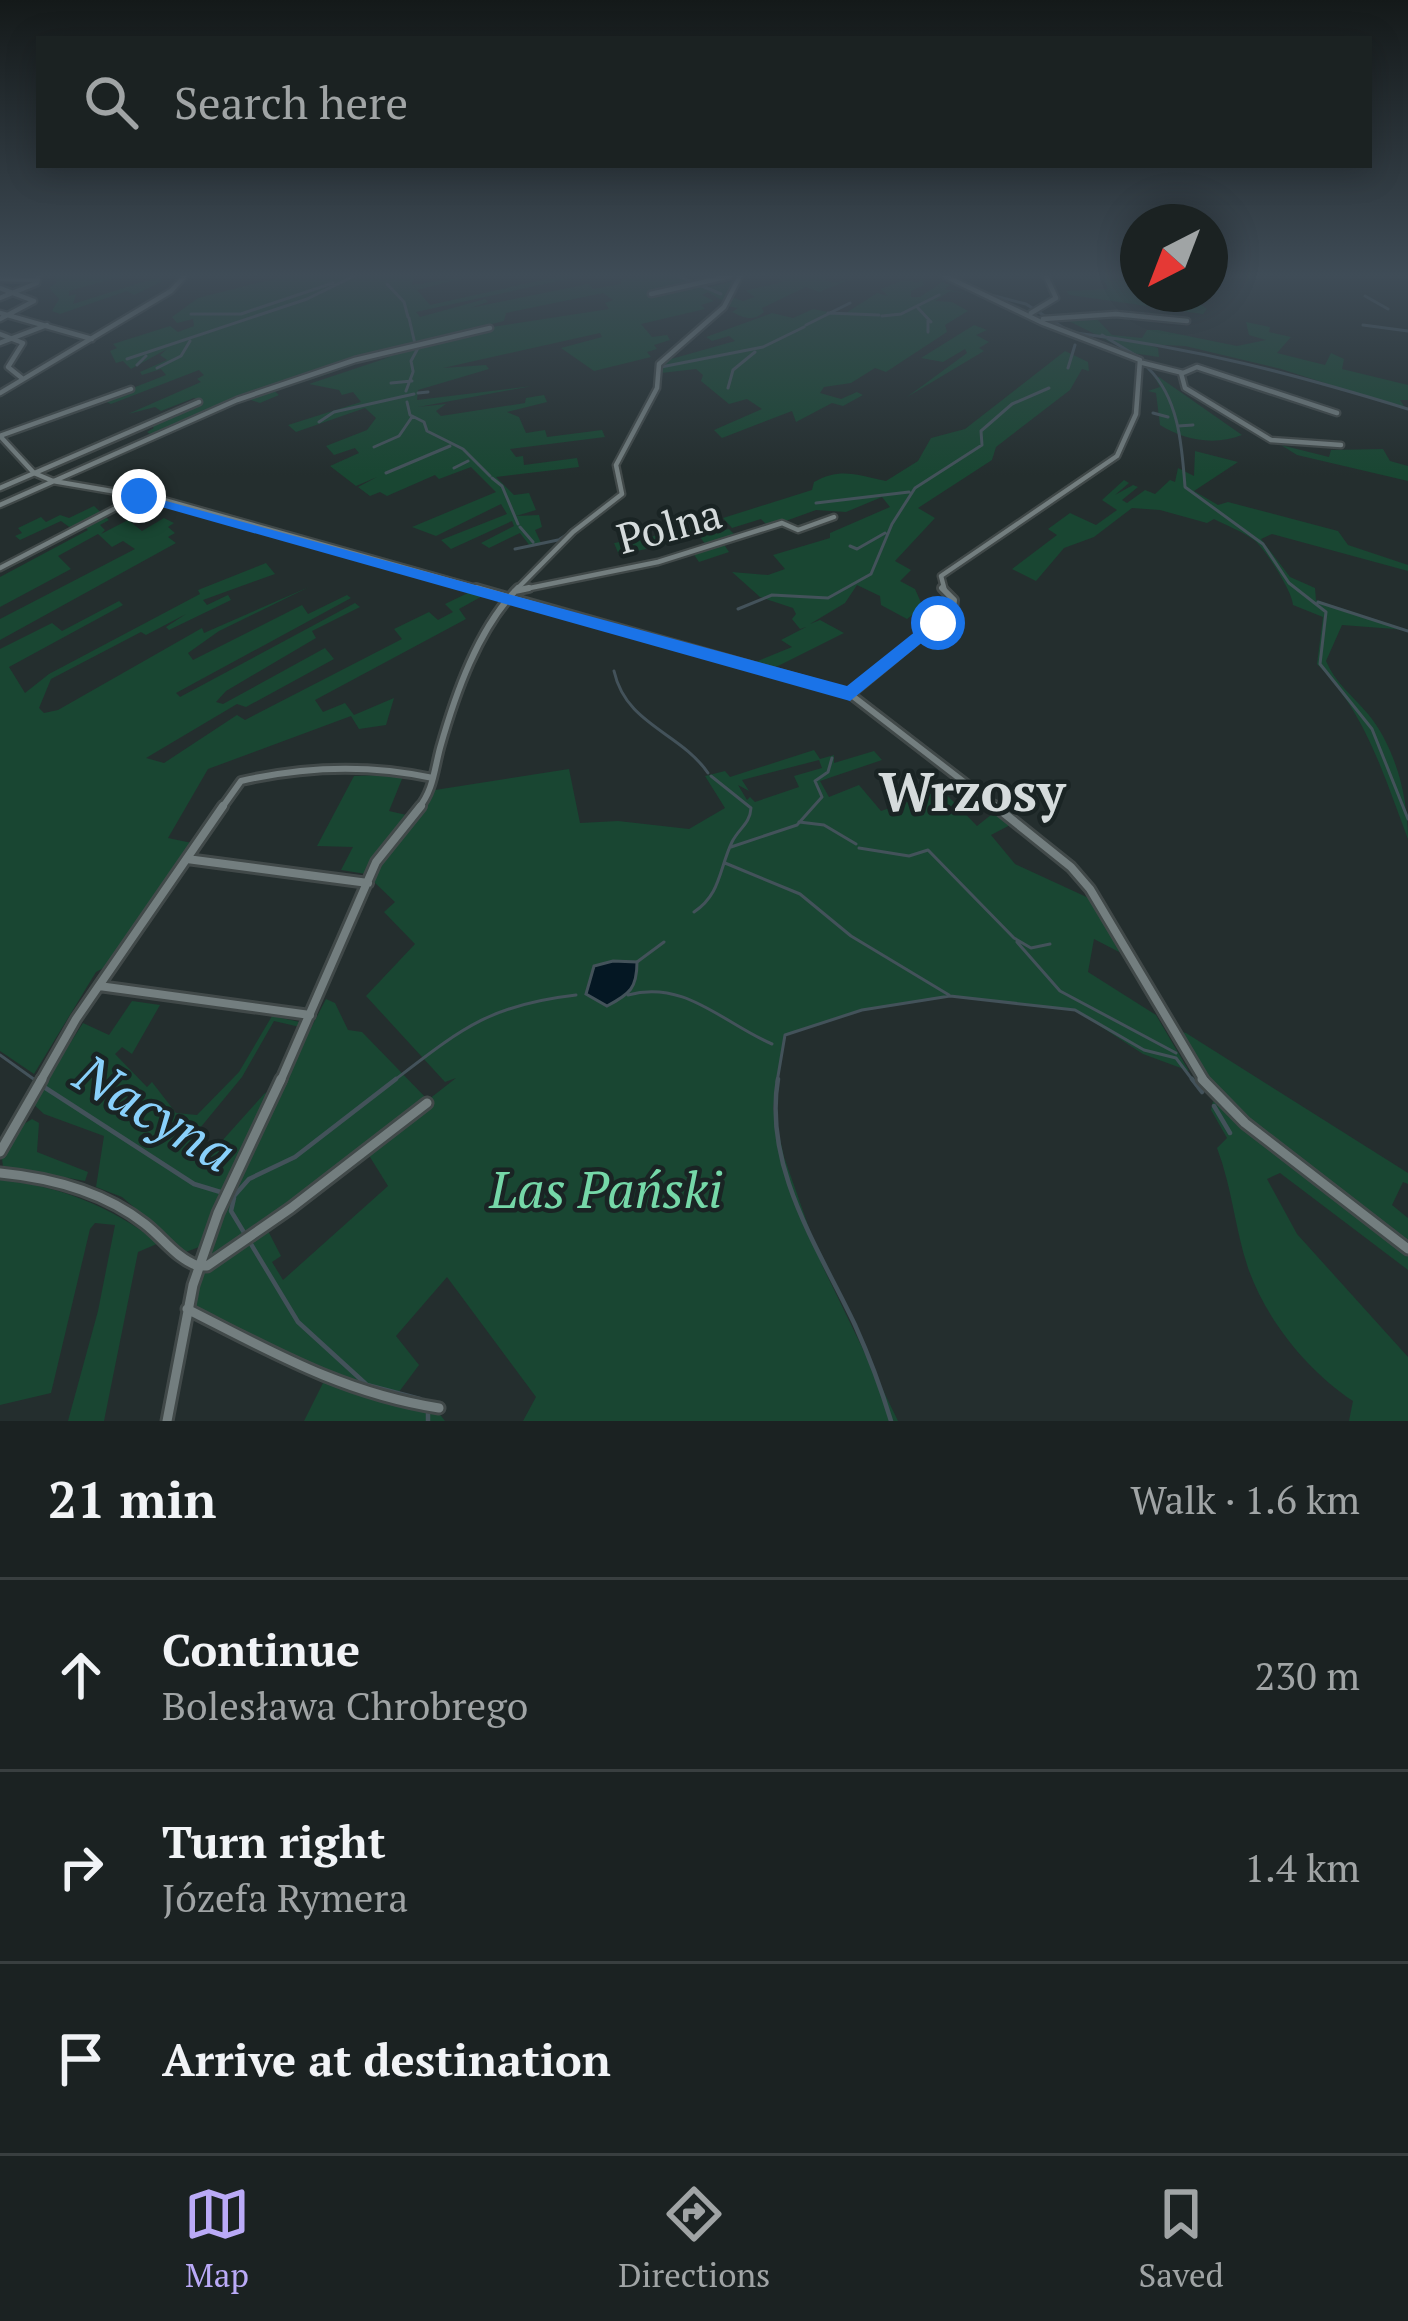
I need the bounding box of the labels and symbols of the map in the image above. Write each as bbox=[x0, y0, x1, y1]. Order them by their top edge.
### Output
north arrow bbox=[1120, 204, 1228, 312]
route end bbox=[112, 469, 166, 523]
street label: Polna bbox=[611, 484, 727, 566]
route start bbox=[911, 596, 965, 650]
district label: Wrzosy bbox=[879, 755, 1067, 826]
water label: Nacyna bbox=[61, 1036, 249, 1187]
park label: Las Pański bbox=[487, 1155, 723, 1223]

